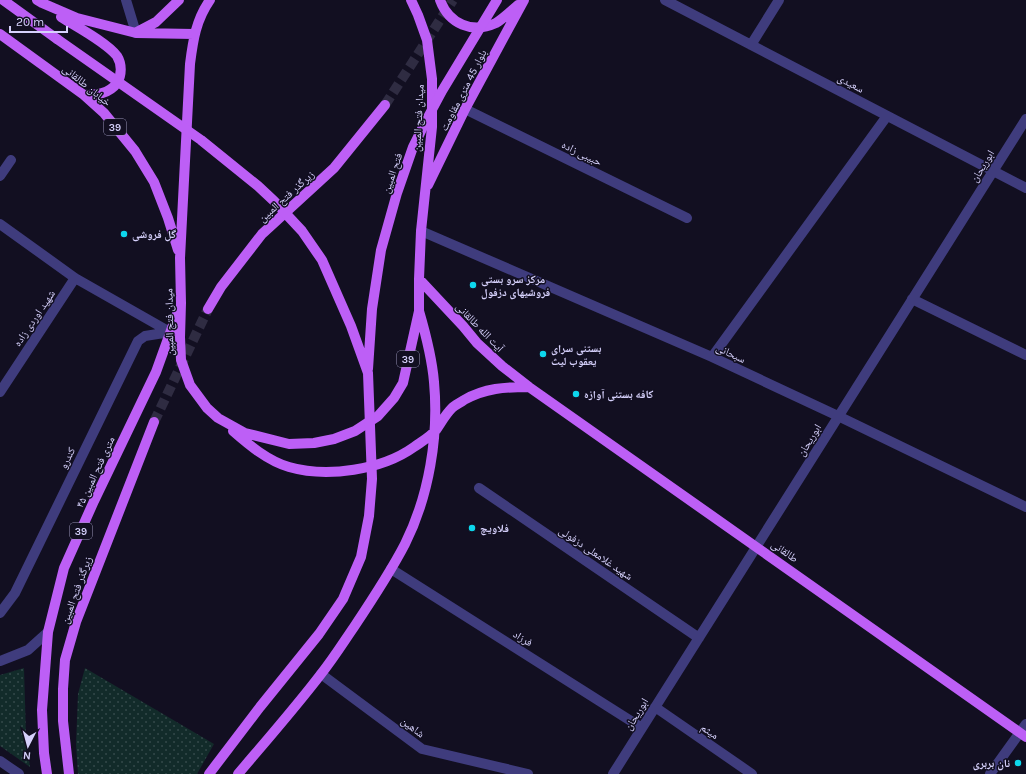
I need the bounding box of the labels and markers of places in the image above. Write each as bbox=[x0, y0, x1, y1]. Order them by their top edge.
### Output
place label: گل فروشی bbox=[132, 228, 177, 242]
marker: گل فروشی bbox=[119, 229, 129, 239]
place label: مرکز سرو بستی فروشیهای دزفول bbox=[481, 273, 551, 300]
marker: مرکز سرو بستی فروشیهای دزفول bbox=[468, 280, 478, 290]
place label: بستنی سرای یعقوب لیث bbox=[551, 342, 601, 368]
marker: بستنی سرای یعقوب لیث bbox=[538, 349, 548, 359]
place label: کافه بستنی آوازه bbox=[584, 388, 654, 402]
marker: کافه بستنی آوازه bbox=[571, 389, 581, 399]
place label: فلاویچ bbox=[480, 522, 509, 536]
marker: فلاویچ bbox=[467, 523, 477, 533]
place label: نان بربری bbox=[973, 757, 1010, 771]
marker: نان بربری bbox=[1013, 758, 1023, 768]

